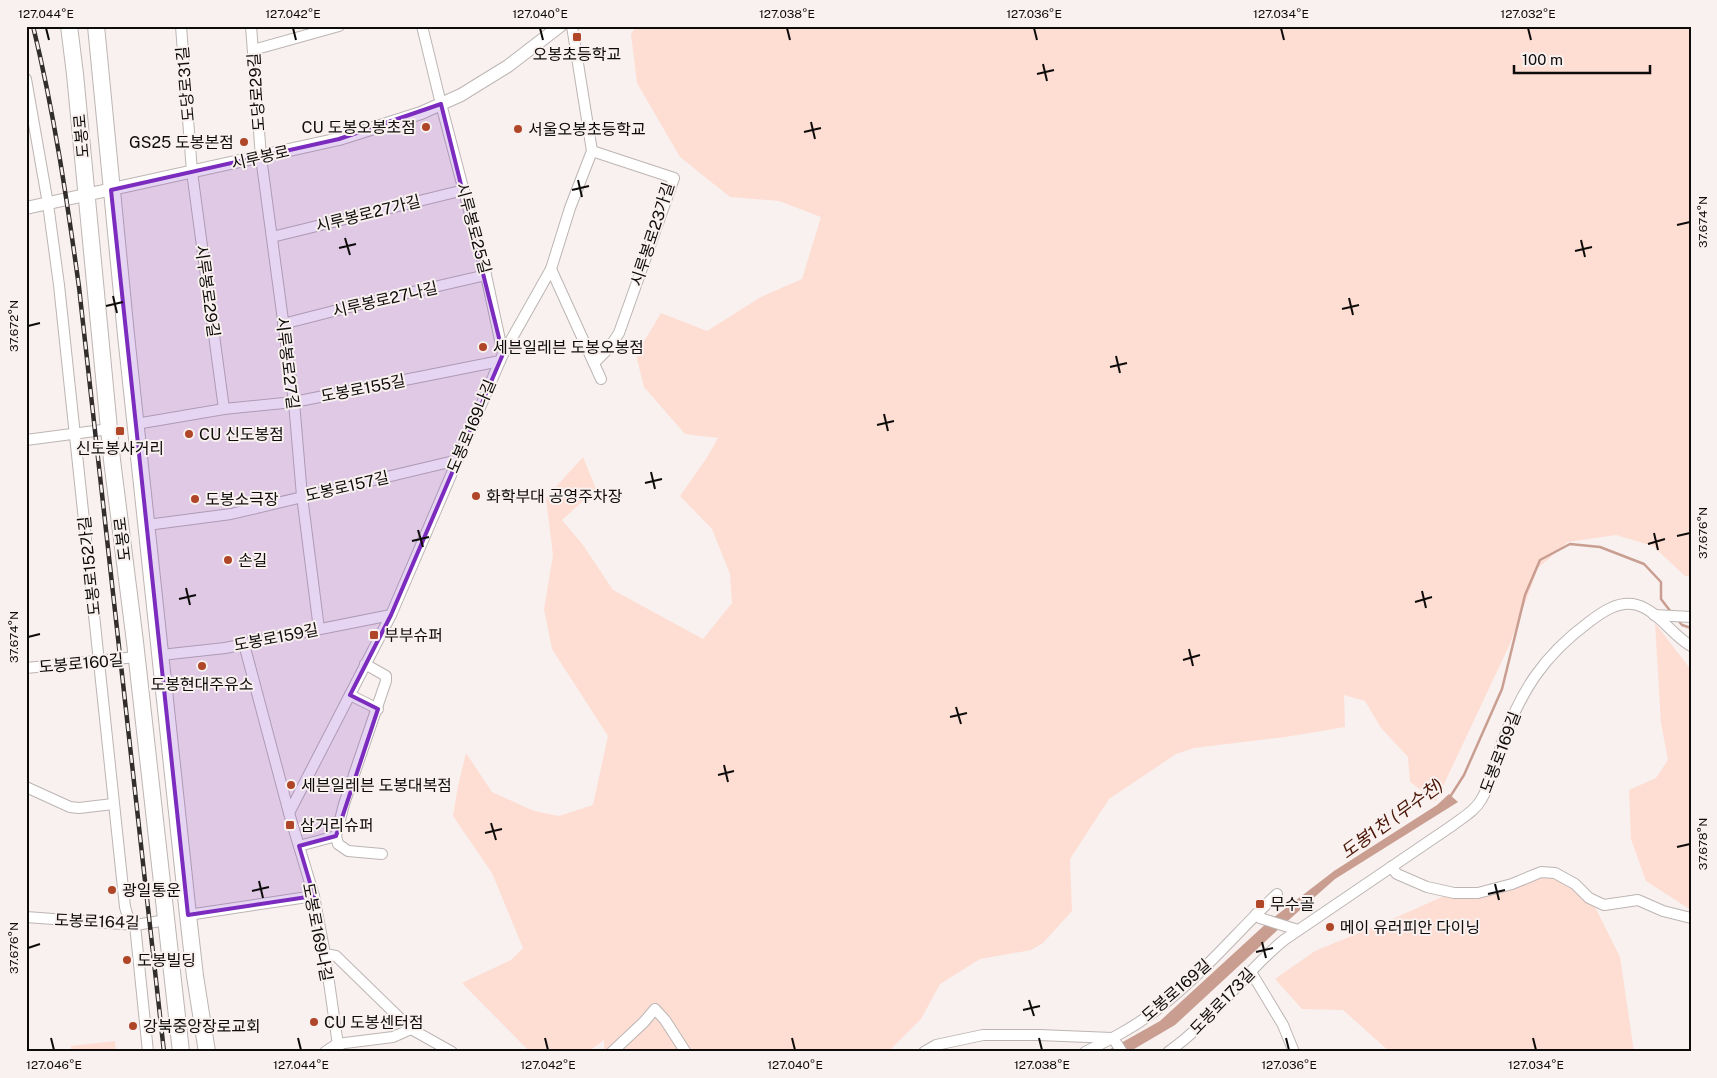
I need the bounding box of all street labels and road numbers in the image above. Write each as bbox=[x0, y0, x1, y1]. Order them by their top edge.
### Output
street label: 도당로31길 bbox=[173, 46, 198, 122]
street label: 도당로29길 bbox=[244, 52, 269, 132]
street label: 도봉로 bbox=[70, 113, 93, 159]
street label: 시루봉로 bbox=[229, 142, 291, 173]
street label: 시루봉로23가길 bbox=[627, 180, 678, 288]
street label: 시루봉로25길 bbox=[452, 181, 495, 276]
street label: 시루봉로27가길 bbox=[314, 191, 423, 236]
street label: 시루봉로29길 bbox=[192, 244, 223, 339]
street label: 시루봉로27나길 bbox=[331, 278, 440, 321]
street label: 시루봉로27길 bbox=[272, 316, 303, 410]
street label: 도봉로155길 bbox=[319, 371, 407, 406]
street label: 도봉로169나길 bbox=[443, 376, 500, 476]
street label: 도봉로157길 bbox=[303, 468, 391, 505]
street label: 도봉로152가길 bbox=[75, 515, 104, 617]
street label: 도봉로 bbox=[110, 516, 135, 562]
street label: 도봉로159길 bbox=[232, 620, 320, 655]
street label: 도봉로160길 bbox=[38, 650, 124, 677]
street label: 도봉로169길 bbox=[1476, 709, 1525, 795]
street label: 도봉로169나길 bbox=[299, 881, 336, 983]
street label: 도봉로164길 bbox=[54, 911, 140, 932]
street label: 도봉로169길 bbox=[1138, 955, 1215, 1026]
street label: 도봉로173길 bbox=[1186, 964, 1259, 1038]

